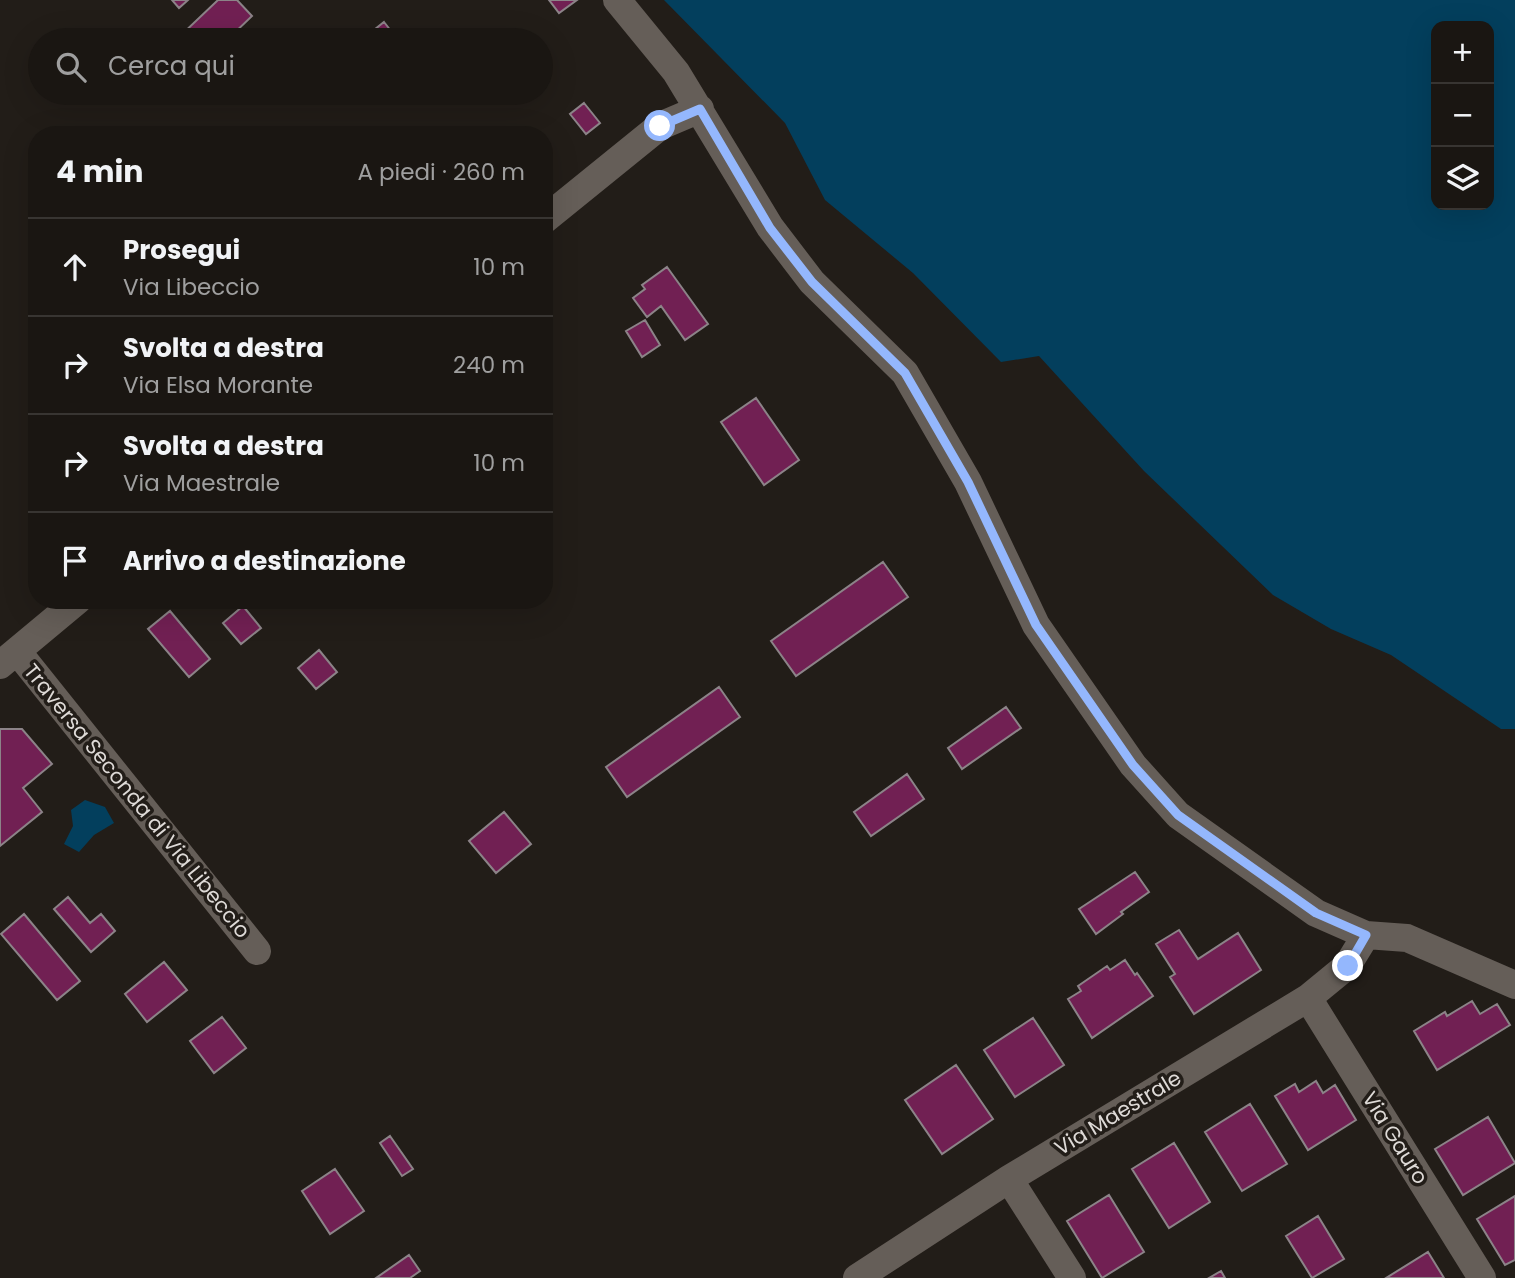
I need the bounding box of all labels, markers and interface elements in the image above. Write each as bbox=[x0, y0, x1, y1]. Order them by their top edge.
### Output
map controls bbox=[1431, 21, 1494, 210]
button: + bbox=[1431, 21, 1494, 84]
search box bbox=[28, 28, 553, 105]
icon: search bbox=[52, 48, 90, 86]
text: Cerca qui bbox=[108, 48, 235, 84]
button: − bbox=[1431, 84, 1494, 147]
route start bbox=[644, 110, 675, 141]
button: layers bbox=[1431, 147, 1494, 210]
text: 4 min bbox=[56, 150, 144, 193]
text: A piedi · 260 m bbox=[357, 156, 525, 188]
text: Prosegui bbox=[123, 232, 240, 268]
icon: ahead bbox=[56, 248, 94, 286]
text: 10 m bbox=[473, 251, 525, 283]
text: Via Libeccio bbox=[123, 271, 260, 303]
text: Svolta a destra bbox=[123, 330, 324, 366]
icon: right bbox=[56, 346, 94, 384]
text: 240 m bbox=[453, 349, 525, 381]
text: Via Elsa Morante bbox=[123, 369, 313, 401]
text: Svolta a destra bbox=[123, 428, 324, 464]
icon: right bbox=[56, 444, 94, 482]
text: 10 m bbox=[473, 447, 525, 479]
text: Via Maestrale bbox=[123, 467, 280, 499]
icon: arrive bbox=[56, 542, 94, 580]
text: Arrivo a destinazione bbox=[123, 543, 406, 579]
street label: Traversa Seconda di Via Libeccio bbox=[17, 657, 257, 944]
route end bbox=[1332, 950, 1363, 981]
street label: Via Maestrale bbox=[1049, 1063, 1187, 1162]
street label: Via Gauro bbox=[1355, 1086, 1435, 1190]

